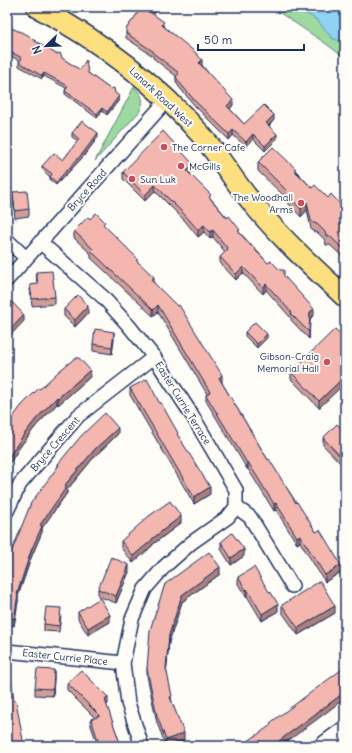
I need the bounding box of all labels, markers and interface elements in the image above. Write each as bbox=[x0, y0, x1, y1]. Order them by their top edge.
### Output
north arrow bbox=[26, 26, 66, 66]
scale bar bbox=[198, 26, 304, 52]
text: 50 m bbox=[204, 32, 233, 47]
text: N bbox=[29, 44, 45, 56]
street label: Lanark Road West bbox=[127, 64, 196, 130]
place label: The Corner Cafe bbox=[172, 141, 245, 154]
marker: The Corner Cafe bbox=[159, 142, 169, 152]
place label: McGills bbox=[189, 160, 221, 173]
marker: McGills bbox=[176, 161, 186, 171]
street label: Bryce Road bbox=[65, 166, 109, 214]
place label: Sun Luk bbox=[140, 173, 176, 186]
marker: Sun Luk bbox=[127, 174, 137, 184]
place label: The Woodhall Arms bbox=[232, 191, 293, 216]
marker: The Woodhall Arms bbox=[296, 198, 306, 208]
place label: Gibson-Craig Memorial Hall bbox=[257, 350, 319, 375]
marker: Gibson-Craig Memorial Hall bbox=[322, 357, 332, 367]
street label: Easter Currie Terrace bbox=[152, 359, 214, 447]
street label: Bryce Crescent bbox=[28, 413, 83, 474]
street label: Easter Currie Place bbox=[22, 646, 108, 668]

